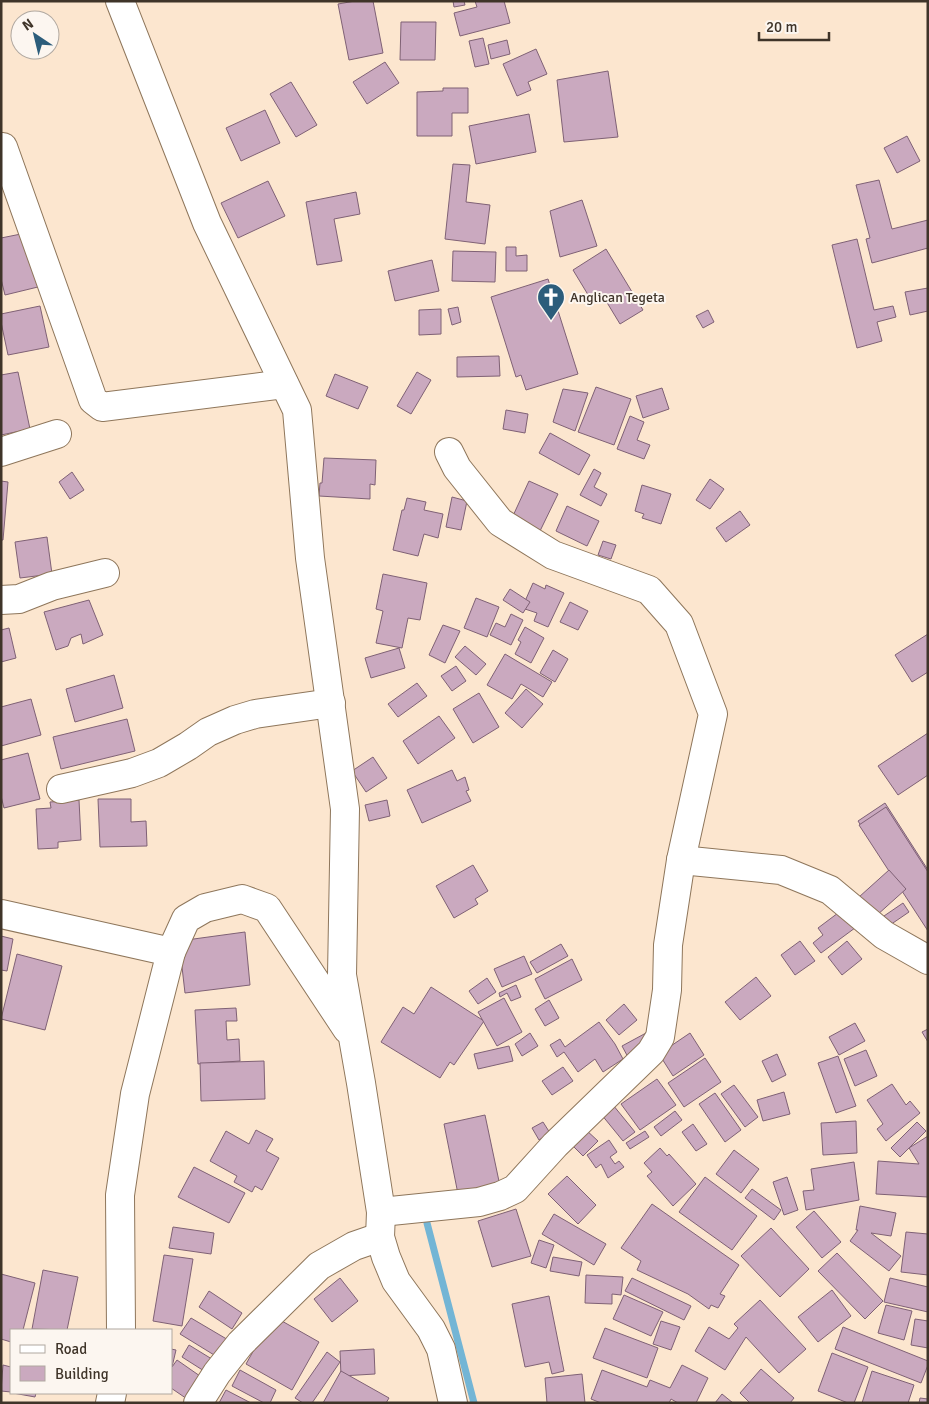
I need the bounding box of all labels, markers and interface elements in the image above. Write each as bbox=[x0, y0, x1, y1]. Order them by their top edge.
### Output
north arrow bbox=[10, 10, 60, 60]
scale bar bbox=[759, 10, 829, 42]
text: N bbox=[19, 15, 37, 35]
text: 20 m bbox=[766, 18, 797, 36]
church icon: Anglican Tegeta bbox=[536, 282, 566, 321]
place label: Anglican Tegeta bbox=[570, 289, 665, 306]
legend bbox=[10, 1329, 172, 1394]
text: Road bbox=[55, 1340, 87, 1358]
text: Building bbox=[55, 1365, 109, 1383]

